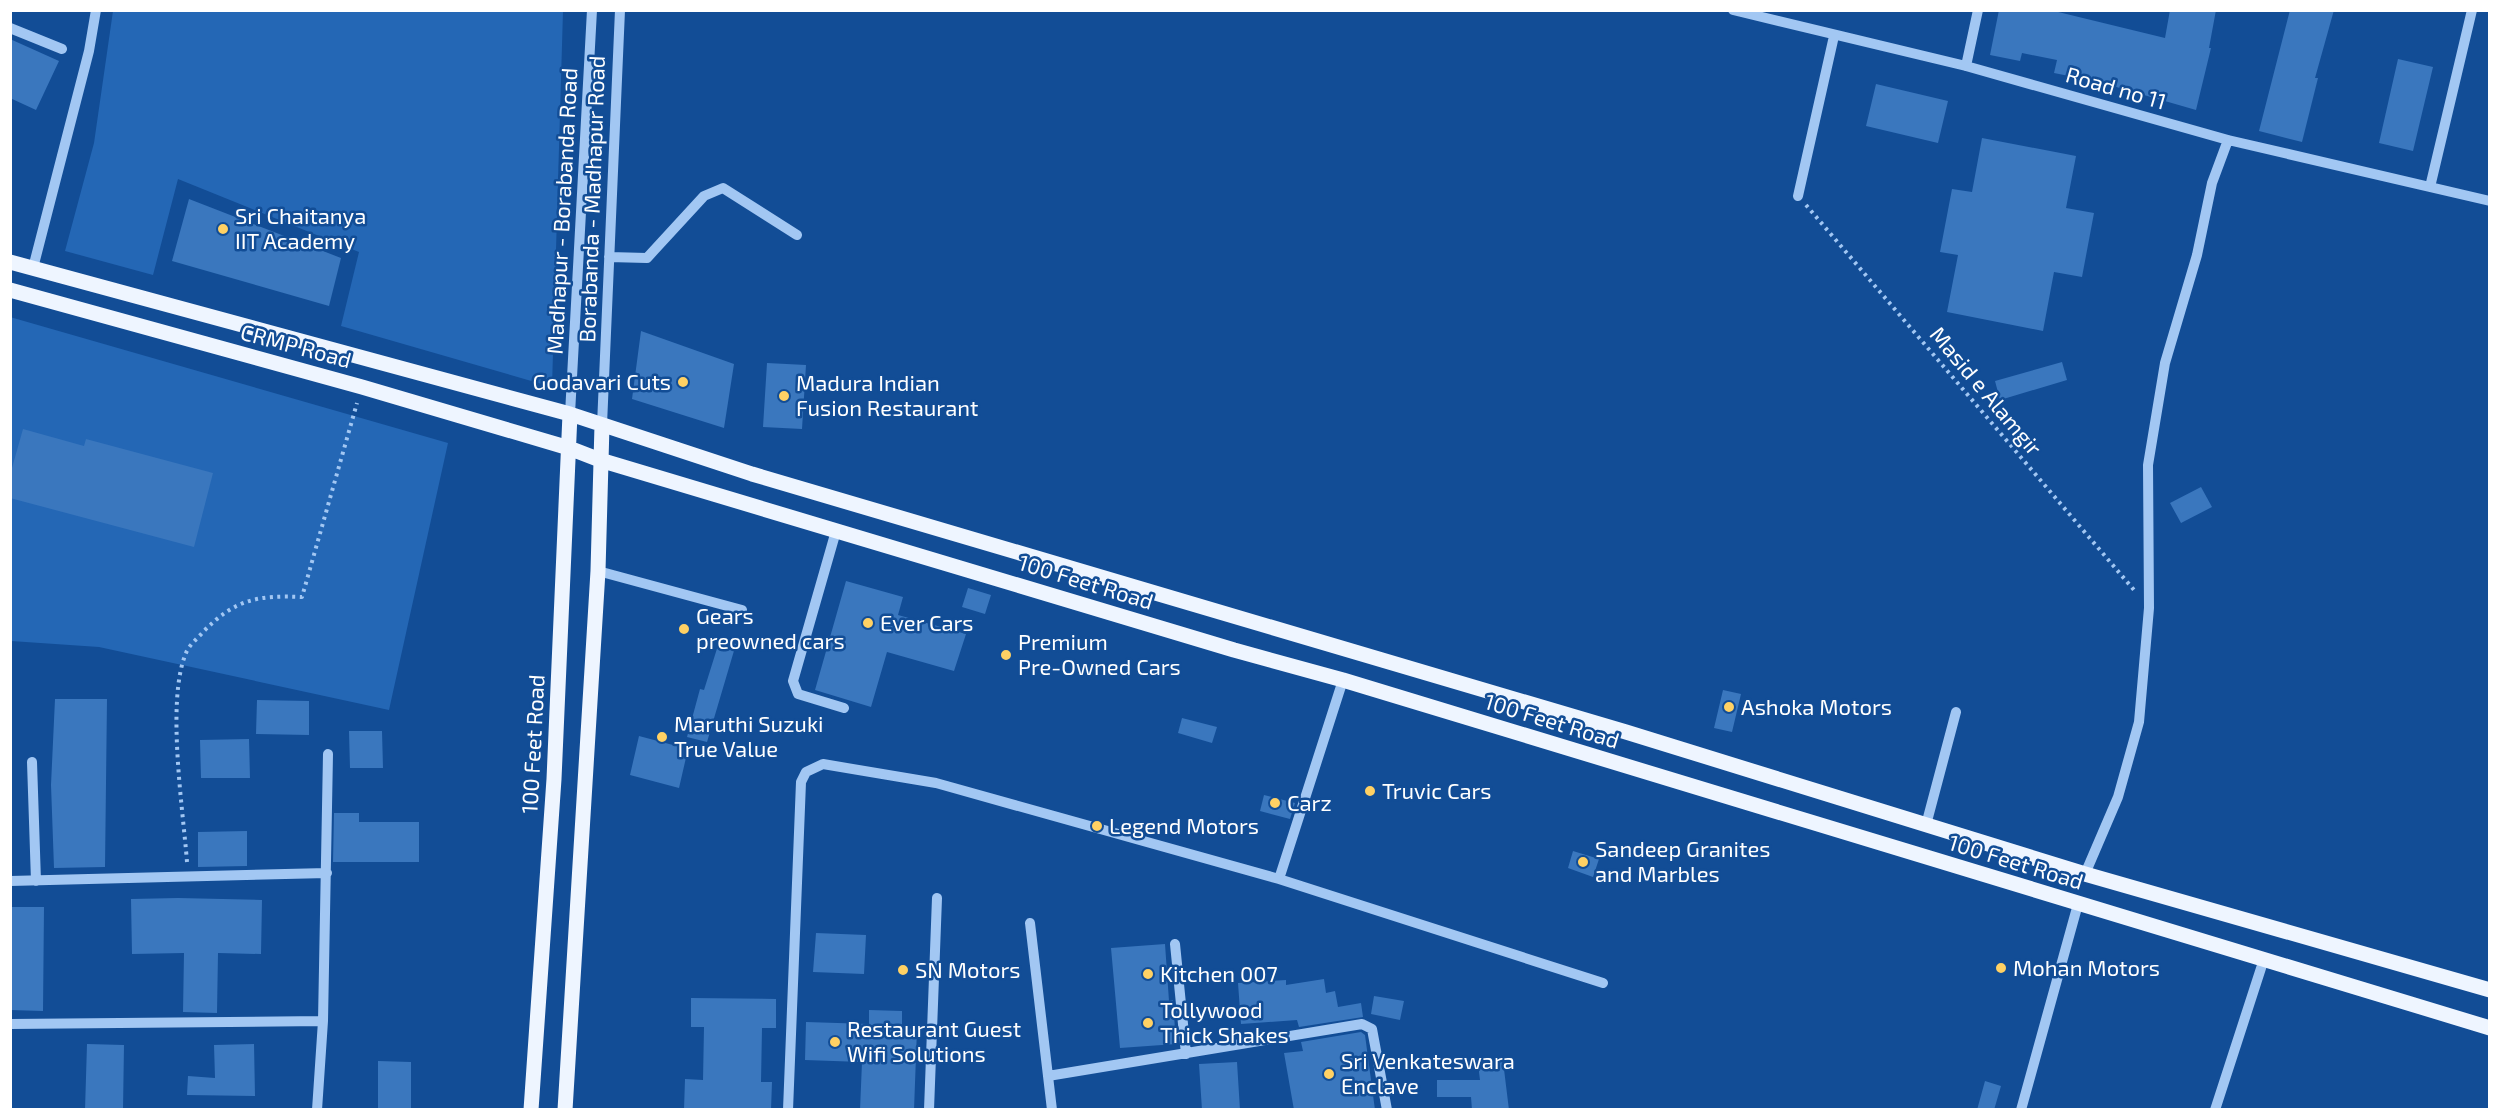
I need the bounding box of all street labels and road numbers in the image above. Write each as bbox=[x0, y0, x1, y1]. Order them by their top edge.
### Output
street label: Borabanda - Madhapur Road bbox=[573, 55, 609, 343]
street label: Road no 11 bbox=[2063, 60, 2169, 114]
street label: Madhapur - Borabanda Road bbox=[541, 67, 581, 355]
street label: CRMP Road bbox=[238, 318, 354, 372]
street label: Masid e Alamgir bbox=[1925, 321, 2048, 460]
street label: 100 Feet Road bbox=[1016, 548, 1157, 614]
street label: 100 Feet Road bbox=[515, 674, 549, 814]
street label: 100 Feet Road bbox=[1482, 687, 1623, 753]
street label: 100 Feet Road bbox=[1946, 828, 2087, 894]

